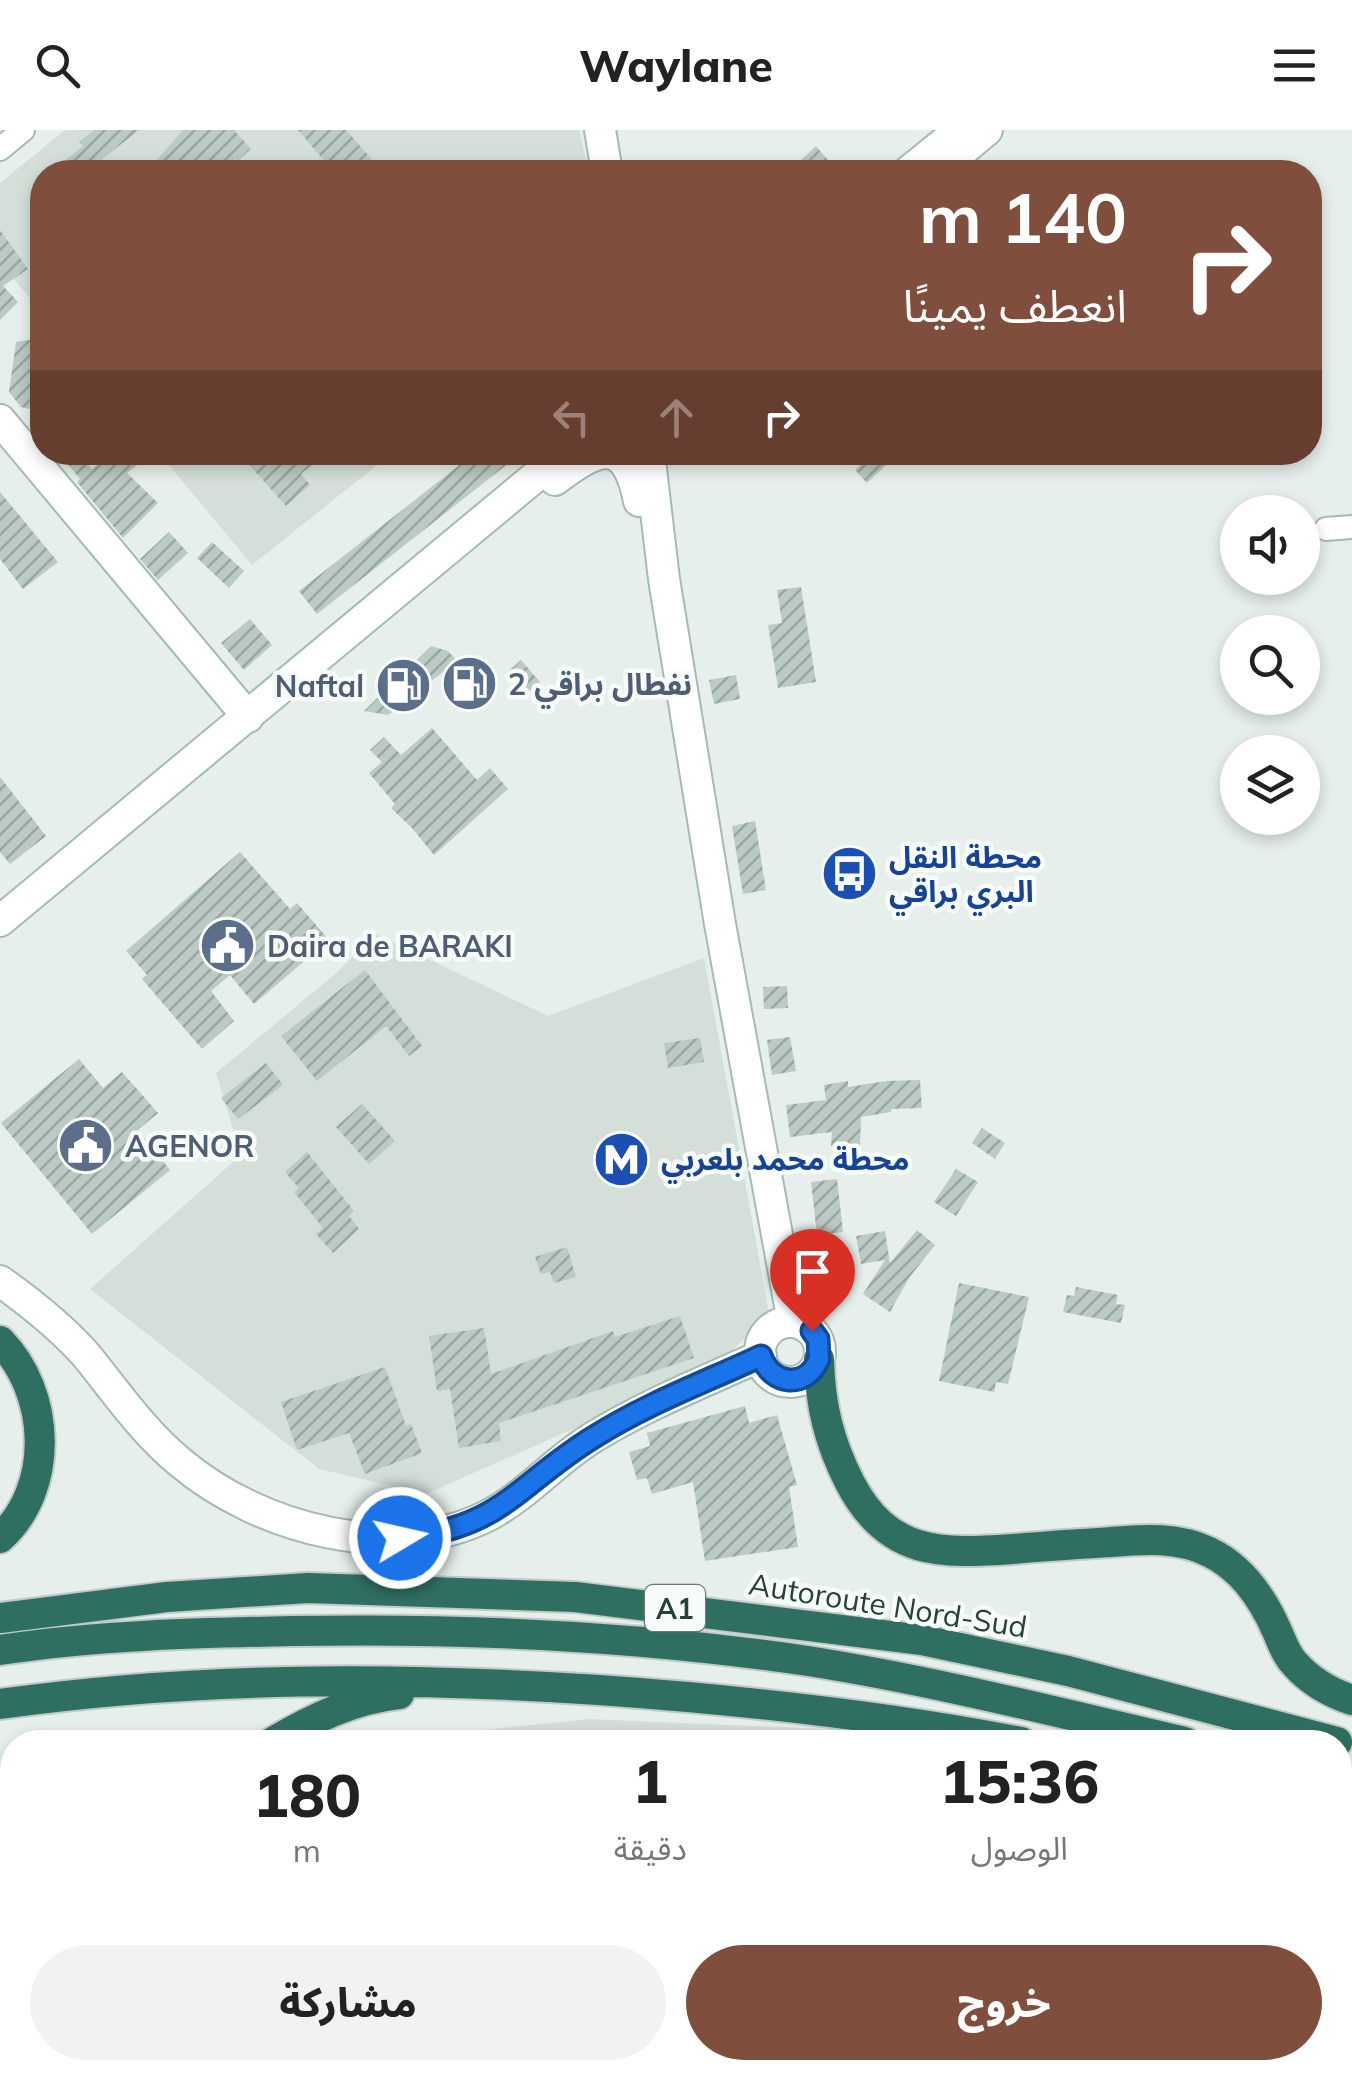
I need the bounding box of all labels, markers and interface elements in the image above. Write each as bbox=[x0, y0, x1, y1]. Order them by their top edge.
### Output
text: Waylane bbox=[579, 37, 773, 93]
icon: search bbox=[30, 38, 85, 93]
icon: menu bbox=[1267, 38, 1322, 93]
text: 140 m bbox=[919, 173, 1127, 261]
icon: right bbox=[1162, 200, 1292, 330]
text: انعطف يمينًا bbox=[903, 277, 1127, 333]
icon: left bbox=[544, 390, 599, 445]
icon: ahead bbox=[649, 390, 704, 445]
icon: right bbox=[754, 390, 809, 445]
map controls bbox=[1220, 495, 1320, 835]
button: sound bbox=[1220, 495, 1320, 595]
button: search bbox=[1220, 615, 1320, 715]
fuel station icon: نفطال براقي 2 bbox=[439, 654, 499, 714]
fuel station icon: Naftal bbox=[373, 656, 433, 716]
place label: نفطال براقي 2 bbox=[508, 665, 692, 709]
place label: Naftal bbox=[275, 667, 364, 705]
button: layers bbox=[1220, 735, 1320, 835]
place label: محطة النقل البري براقي bbox=[889, 838, 1042, 916]
bus stop icon: محطة النقل البري براقي bbox=[820, 844, 880, 904]
public building icon: Daira de BARAKI bbox=[198, 916, 258, 976]
place label: Daira de BARAKI bbox=[267, 927, 513, 965]
public building icon: AGENOR bbox=[56, 1116, 116, 1176]
place label: AGENOR bbox=[125, 1127, 254, 1165]
metro station icon: محطة محمد بلعربي bbox=[592, 1129, 652, 1189]
place label: محطة محمد بلعربي bbox=[661, 1140, 910, 1184]
pin bbox=[770, 1229, 855, 1332]
icon: arrive bbox=[785, 1244, 840, 1299]
position arrow bbox=[348, 1486, 452, 1590]
street label: Autoroute Nord-Sud bbox=[746, 1564, 1030, 1646]
road number: A1 bbox=[645, 1585, 705, 1631]
text: 1 bbox=[632, 1743, 668, 1818]
text: 15:36 bbox=[940, 1743, 1099, 1818]
text: 180 bbox=[253, 1757, 361, 1832]
text: دقيقة bbox=[614, 1828, 687, 1868]
text: الوصول bbox=[971, 1828, 1068, 1868]
text: m bbox=[293, 1830, 321, 1870]
button: مشاركة bbox=[30, 1945, 666, 2060]
button: خروج bbox=[686, 1945, 1322, 2060]

